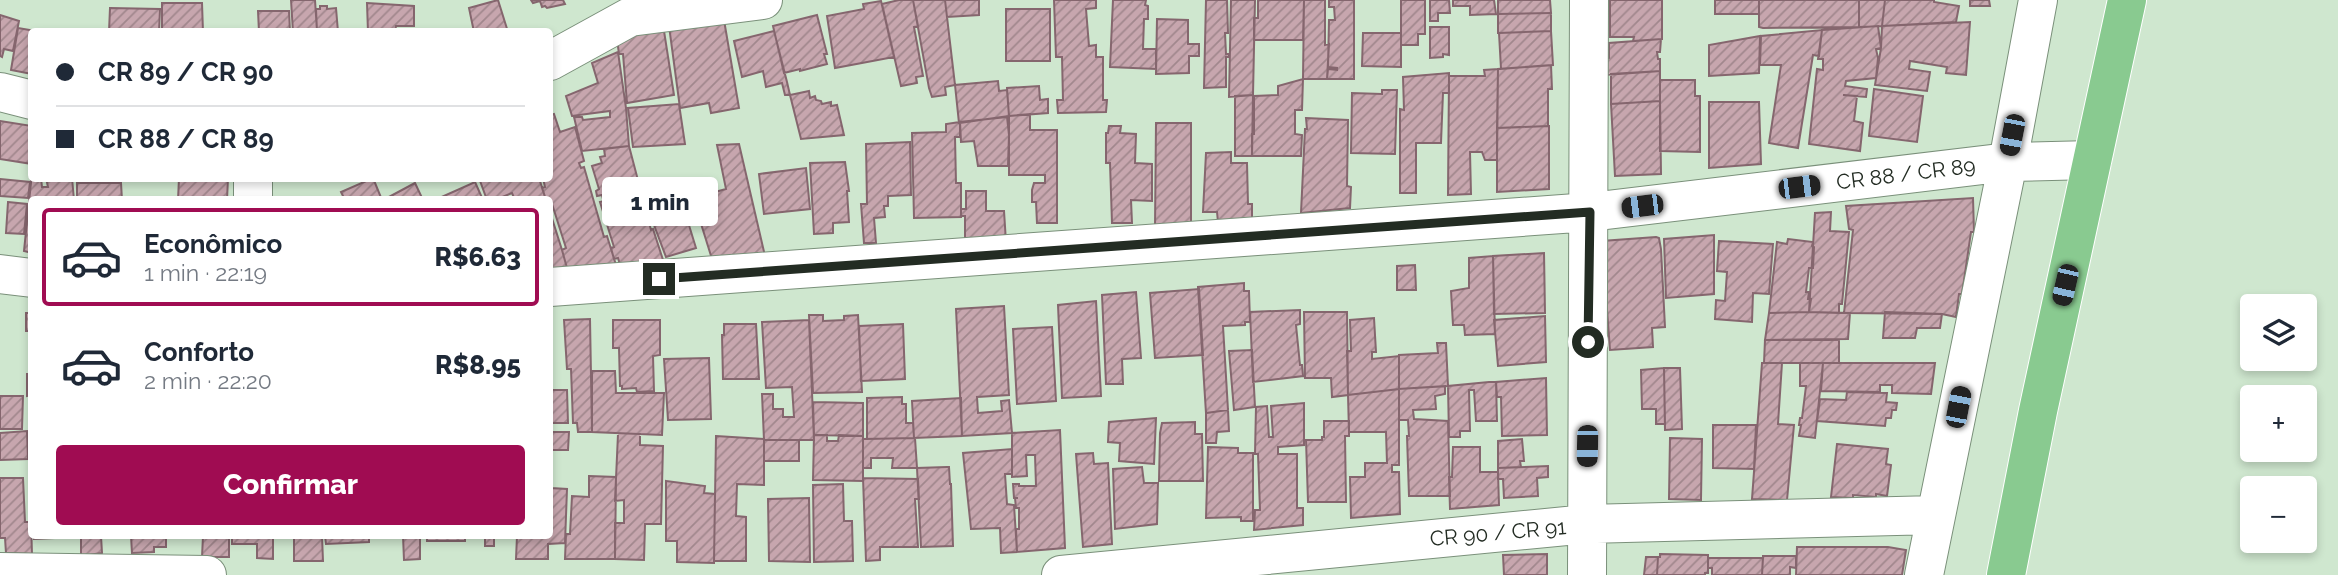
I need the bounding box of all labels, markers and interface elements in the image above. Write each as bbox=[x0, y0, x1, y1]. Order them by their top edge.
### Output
text: CR 89 / CR 90 bbox=[98, 57, 274, 87]
car bbox=[1998, 112, 2027, 158]
text: CR 88 / CR 89 bbox=[98, 124, 274, 154]
street label: CR 88 / CR 89 bbox=[1835, 153, 1977, 194]
car bbox=[1777, 174, 1822, 200]
callout: 1 min bbox=[601, 177, 717, 226]
text: 1 min bbox=[630, 188, 690, 215]
car bbox=[1620, 193, 1665, 219]
icon: car bbox=[60, 226, 123, 289]
text: Econômico bbox=[144, 229, 282, 259]
text: R$6.63 bbox=[435, 242, 521, 272]
text: 1 min · 22:19 bbox=[144, 259, 267, 286]
car bbox=[2051, 262, 2080, 308]
route end bbox=[643, 263, 675, 295]
map controls bbox=[2240, 294, 2317, 553]
button: layers bbox=[2240, 294, 2317, 371]
route start bbox=[1572, 326, 1604, 358]
icon: car bbox=[60, 334, 123, 397]
text: Conforto bbox=[144, 337, 254, 367]
text: R$8.95 bbox=[435, 350, 521, 380]
text: 2 min · 22:20 bbox=[144, 367, 272, 394]
car bbox=[1944, 384, 1973, 430]
button: + bbox=[2240, 385, 2317, 462]
car bbox=[1577, 425, 1598, 467]
button: Confirmar bbox=[56, 445, 525, 525]
button: − bbox=[2240, 476, 2317, 553]
street label: CR 90 / CR 91 bbox=[1429, 514, 1567, 551]

